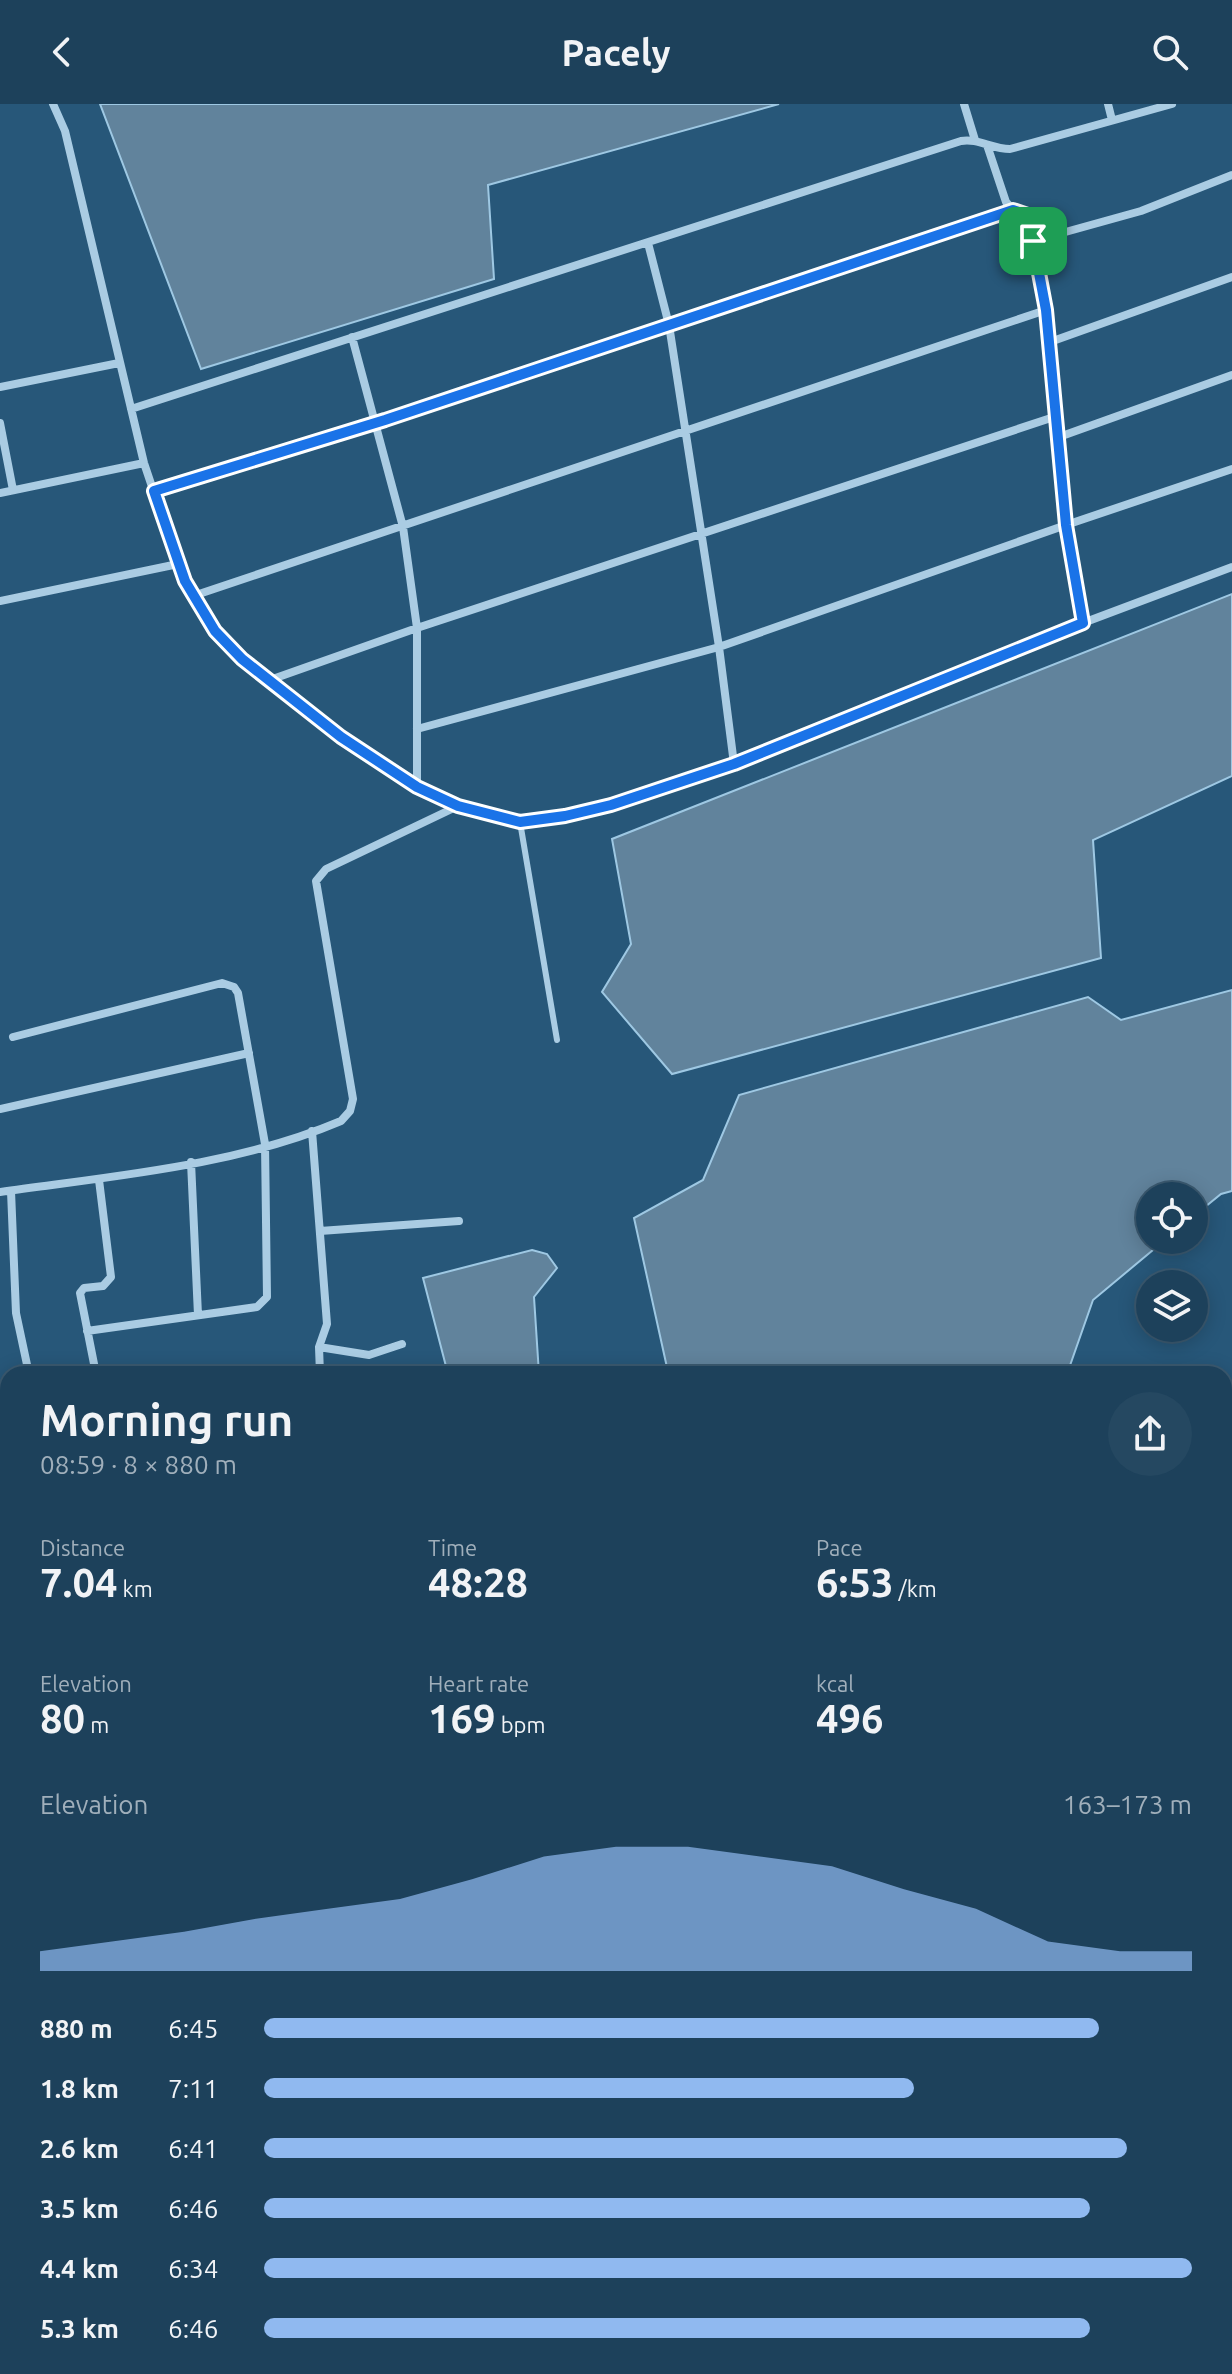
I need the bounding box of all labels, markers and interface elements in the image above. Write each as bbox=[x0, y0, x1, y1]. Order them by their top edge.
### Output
icon: back bbox=[40, 30, 84, 74]
icon: search bbox=[1148, 30, 1192, 74]
text: Pacely bbox=[561, 32, 671, 73]
pin bbox=[999, 207, 1067, 275]
icon: arrive bbox=[1011, 219, 1055, 263]
map controls bbox=[1136, 1182, 1208, 1342]
button: locate bbox=[1136, 1182, 1208, 1254]
button: layers bbox=[1136, 1270, 1208, 1342]
button: share bbox=[1108, 1392, 1192, 1476]
text: Morning run bbox=[40, 1395, 293, 1444]
text: 08:59 · 8 × 880 m bbox=[40, 1450, 237, 1479]
text: Distance bbox=[40, 1535, 125, 1560]
text: Time bbox=[428, 1535, 477, 1560]
text: Pace bbox=[816, 1535, 863, 1560]
text: 7.04 bbox=[40, 1560, 118, 1605]
text: 48:28 bbox=[428, 1560, 528, 1605]
text: 6:53 bbox=[816, 1560, 894, 1605]
text: km bbox=[118, 1576, 153, 1601]
text: /km bbox=[894, 1576, 937, 1601]
text: Elevation bbox=[40, 1671, 132, 1696]
text: Heart rate bbox=[428, 1671, 529, 1696]
text: kcal bbox=[816, 1671, 854, 1696]
text: 80 bbox=[40, 1696, 85, 1741]
text: 169 bbox=[428, 1696, 496, 1741]
text: 496 bbox=[816, 1696, 884, 1741]
text: m bbox=[85, 1712, 109, 1737]
text: bpm bbox=[496, 1712, 545, 1737]
text: Elevation bbox=[40, 1790, 148, 1819]
text: 163–173 m bbox=[1063, 1790, 1192, 1819]
text: 880 m bbox=[40, 2014, 113, 2043]
text: 6:45 bbox=[168, 2014, 218, 2043]
text: 1.8 km bbox=[40, 2074, 119, 2103]
text: 7:11 bbox=[168, 2074, 218, 2103]
text: 2.6 km bbox=[40, 2134, 119, 2163]
text: 6:41 bbox=[168, 2134, 218, 2163]
text: 3.5 km bbox=[40, 2194, 119, 2223]
text: 6:46 bbox=[168, 2194, 218, 2223]
text: 4.4 km bbox=[40, 2254, 119, 2283]
text: 6:34 bbox=[168, 2254, 218, 2283]
text: 5.3 km bbox=[40, 2314, 119, 2343]
text: 6:46 bbox=[168, 2314, 218, 2343]

